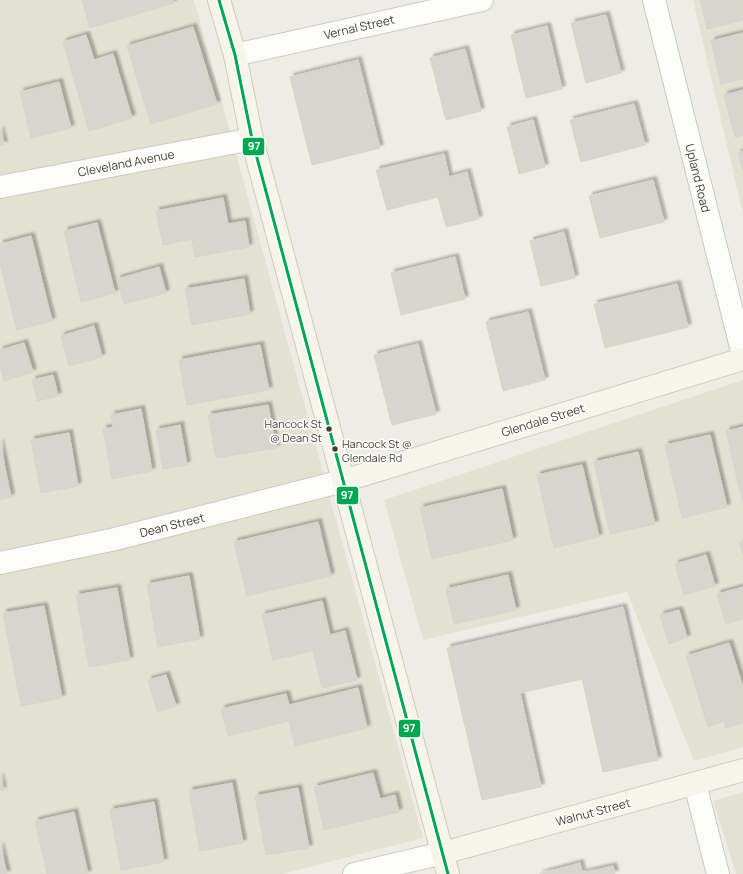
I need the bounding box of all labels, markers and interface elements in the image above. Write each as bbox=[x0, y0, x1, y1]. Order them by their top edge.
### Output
street label: Vernal Street bbox=[322, 11, 396, 43]
line badge: 97 bbox=[242, 137, 265, 156]
text: 97 bbox=[248, 138, 260, 153]
street label: Upland Road bbox=[681, 142, 715, 214]
street label: Cleveland Avenue bbox=[76, 145, 176, 181]
street label: Glendale Street bbox=[499, 399, 587, 441]
place label: Hancock St @ Dean St bbox=[265, 416, 322, 445]
marker: Hancock St @ Dean St bbox=[324, 424, 334, 434]
place label: Hancock St @ Glendale Rd bbox=[342, 436, 412, 465]
marker: Hancock St @ Glendale Rd bbox=[330, 444, 340, 454]
line badge: 97 bbox=[336, 486, 359, 505]
text: 97 bbox=[341, 487, 353, 502]
street label: Dean Street bbox=[138, 509, 206, 541]
line badge: 97 bbox=[398, 719, 421, 738]
text: 97 bbox=[403, 720, 415, 735]
street label: Walnut Street bbox=[554, 794, 633, 830]

